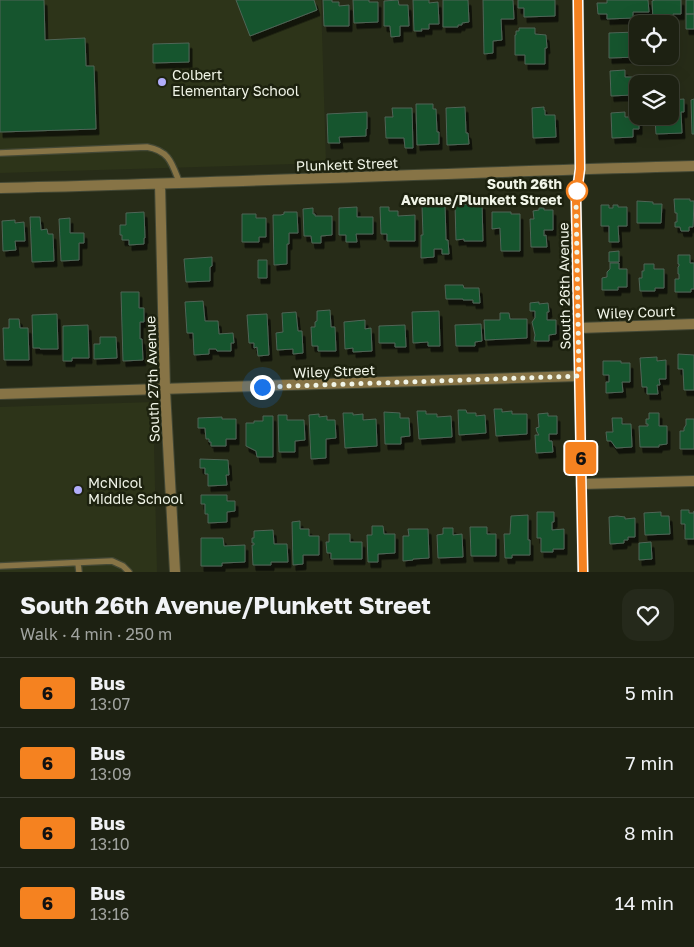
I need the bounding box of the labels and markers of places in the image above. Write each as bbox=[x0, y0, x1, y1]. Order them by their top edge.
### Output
place label: Colbert Elementary School bbox=[172, 66, 299, 99]
marker: Colbert Elementary School bbox=[156, 76, 168, 88]
place label: South 26th Avenue/Plunkett Street bbox=[401, 175, 562, 208]
marker: South 26th Avenue/Plunkett Street bbox=[566, 180, 588, 202]
place label: McNicol Middle School bbox=[88, 474, 183, 507]
marker: McNicol Middle School bbox=[72, 484, 84, 496]

